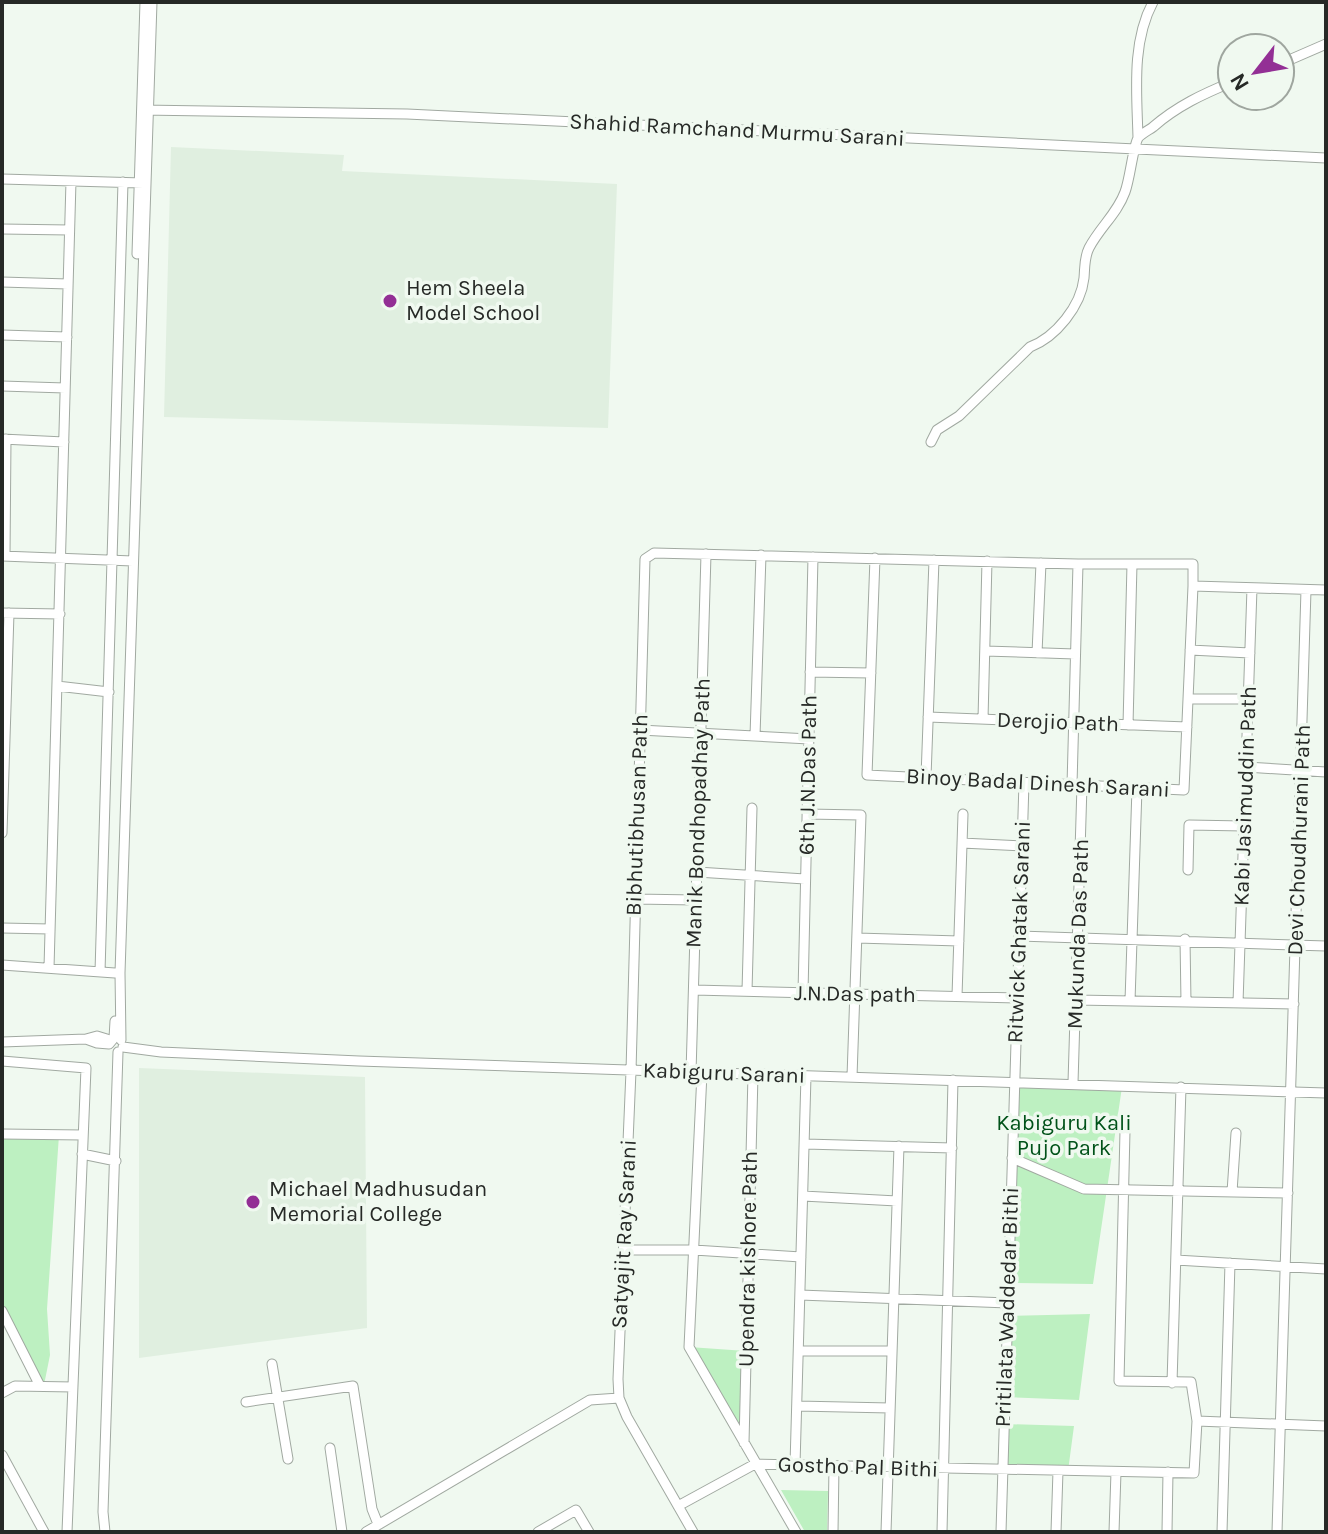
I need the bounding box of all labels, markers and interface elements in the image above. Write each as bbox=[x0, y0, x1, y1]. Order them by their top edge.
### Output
north arrow bbox=[1216, 32, 1296, 112]
text: N bbox=[1225, 68, 1255, 95]
street label: Shahid Ramchand Murmu Sarani bbox=[569, 108, 905, 152]
place label: Hem Sheela Model School bbox=[406, 275, 541, 326]
marker: Hem Sheela Model School bbox=[381, 292, 399, 310]
street label: Manik Bondhopadhay Path bbox=[680, 678, 716, 948]
street label: Kabi Jasimuddin Path bbox=[1228, 685, 1262, 907]
street label: 6th J.N.Das Path bbox=[794, 695, 822, 855]
street label: Derojio Path bbox=[996, 707, 1120, 737]
street label: Bibhutibhusan Path bbox=[620, 713, 654, 917]
street label: Devi Choudhurani Path bbox=[1282, 724, 1316, 956]
street label: Binoy Badal Dinesh Sarani bbox=[905, 763, 1171, 803]
street label: Ritwick Ghatak Sarani bbox=[1002, 820, 1036, 1044]
street label: Mukunda Das Path bbox=[1062, 838, 1094, 1030]
street label: J.N.Das path bbox=[794, 980, 916, 1008]
street label: Kabiguru Sarani bbox=[642, 1057, 806, 1089]
park label: Kabiguru Kali Pujo Park bbox=[996, 1110, 1132, 1161]
street label: Satyajit Ray Sarani bbox=[606, 1139, 642, 1329]
street label: Upendra kishore Path bbox=[733, 1151, 763, 1367]
place label: Michael Madhusudan Memorial College bbox=[269, 1176, 487, 1227]
street label: Pritilata Waddedar Bithi bbox=[990, 1186, 1024, 1428]
marker: Michael Madhusudan Memorial College bbox=[244, 1193, 262, 1211]
street label: Gostho Pal Bithi bbox=[777, 1451, 939, 1483]

